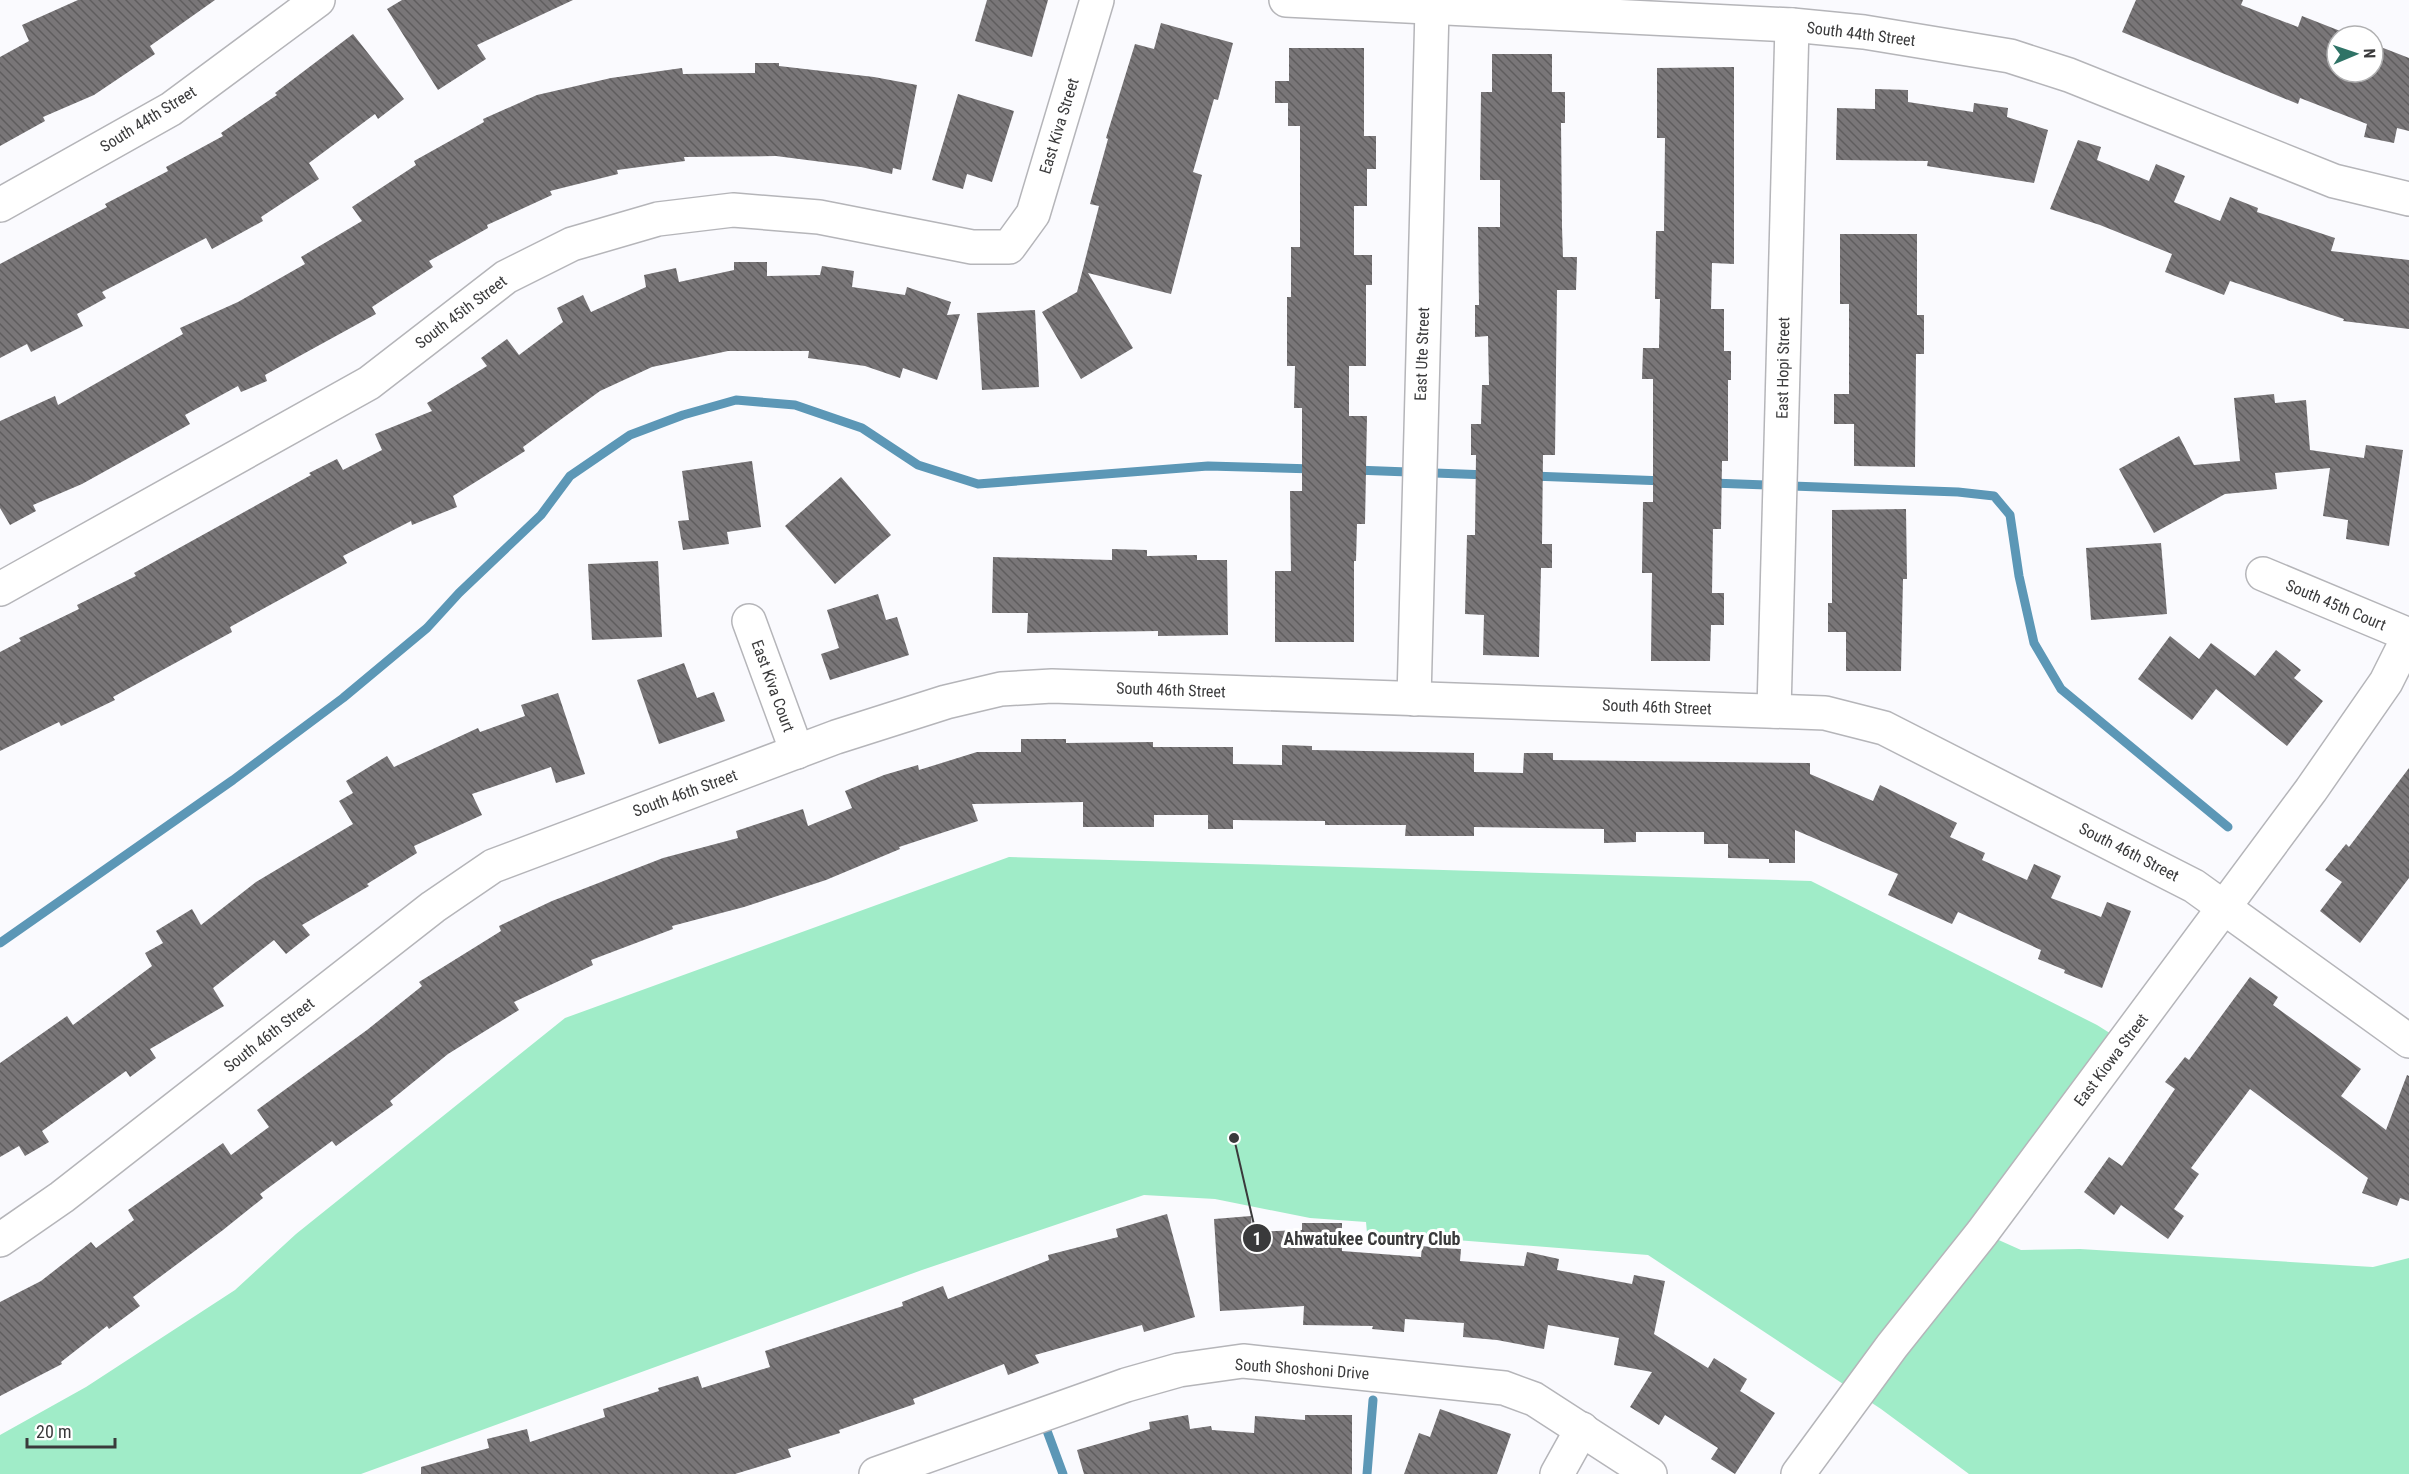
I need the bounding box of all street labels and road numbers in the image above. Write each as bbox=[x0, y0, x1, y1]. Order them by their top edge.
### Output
street label: South 44th Street bbox=[1805, 18, 1917, 50]
street label: East Kiva Street bbox=[1035, 76, 1083, 176]
street label: South 44th Street bbox=[96, 82, 200, 156]
street label: South 45th Street bbox=[412, 271, 511, 353]
street label: East Ute Street bbox=[1411, 307, 1433, 401]
street label: East Hopi Street bbox=[1773, 317, 1793, 419]
street label: South 45th Court bbox=[2283, 575, 2389, 635]
street label: East Kiva Court bbox=[748, 637, 799, 735]
street label: South 46th Street bbox=[1116, 679, 1226, 701]
street label: South 46th Street bbox=[1602, 696, 1712, 718]
street label: South 46th Street bbox=[630, 765, 740, 821]
street label: South 46th Street bbox=[2076, 819, 2182, 885]
street label: South 46th Street bbox=[220, 994, 318, 1076]
street label: East Kiowa Street bbox=[2070, 1010, 2152, 1110]
street label: South Shoshoni Drive bbox=[1234, 1355, 1370, 1383]

